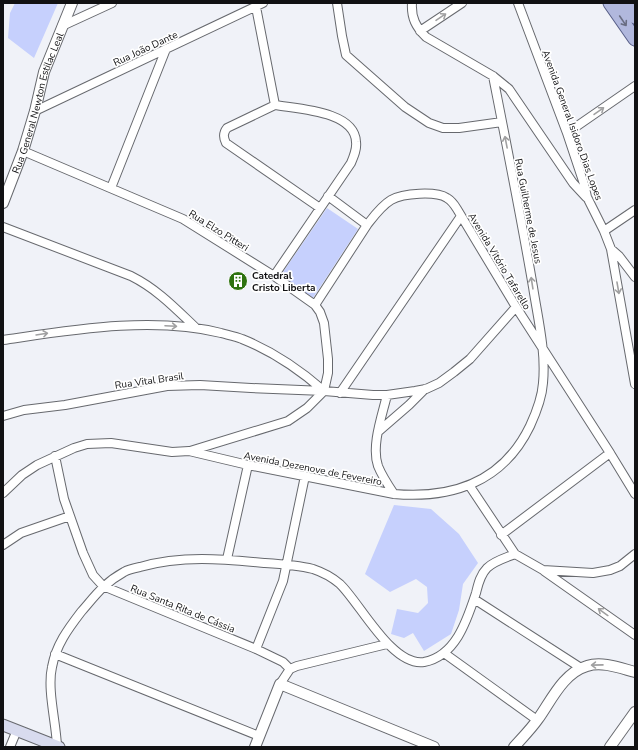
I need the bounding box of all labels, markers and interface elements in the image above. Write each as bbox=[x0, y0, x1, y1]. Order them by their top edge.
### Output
one-way arrow bbox=[435, 13, 446, 21]
one-way arrow bbox=[619, 15, 627, 26]
street label: Rua João Dante bbox=[111, 28, 180, 70]
street label: Rua General Newton Estilac Leal bbox=[9, 31, 67, 176]
street label: Avenida General Isidoro Dias Lopes bbox=[538, 48, 606, 203]
one-way arrow bbox=[593, 107, 604, 115]
one-way arrow bbox=[501, 136, 509, 149]
street label: Rua Guilherme de Jesus bbox=[511, 157, 545, 265]
street label: Rua Elzo Pitteri bbox=[186, 207, 251, 255]
street label: Avenida Vitório Tafarello bbox=[465, 210, 534, 313]
place label: Catedral Cristo Liberta bbox=[252, 269, 315, 295]
building icon: Catedral Cristo Liberta bbox=[227, 270, 249, 292]
one-way arrow bbox=[528, 277, 536, 290]
one-way arrow bbox=[614, 281, 622, 294]
one-way arrow bbox=[164, 322, 177, 329]
one-way arrow bbox=[35, 330, 48, 338]
street label: Rua Vital Brasil bbox=[114, 369, 185, 393]
street label: Avenida Dezenove de Fevereiro bbox=[242, 449, 384, 489]
street label: Rua Santa Rita de Cássia bbox=[128, 581, 237, 636]
one-way arrow bbox=[598, 608, 609, 616]
one-way arrow bbox=[591, 661, 604, 669]

